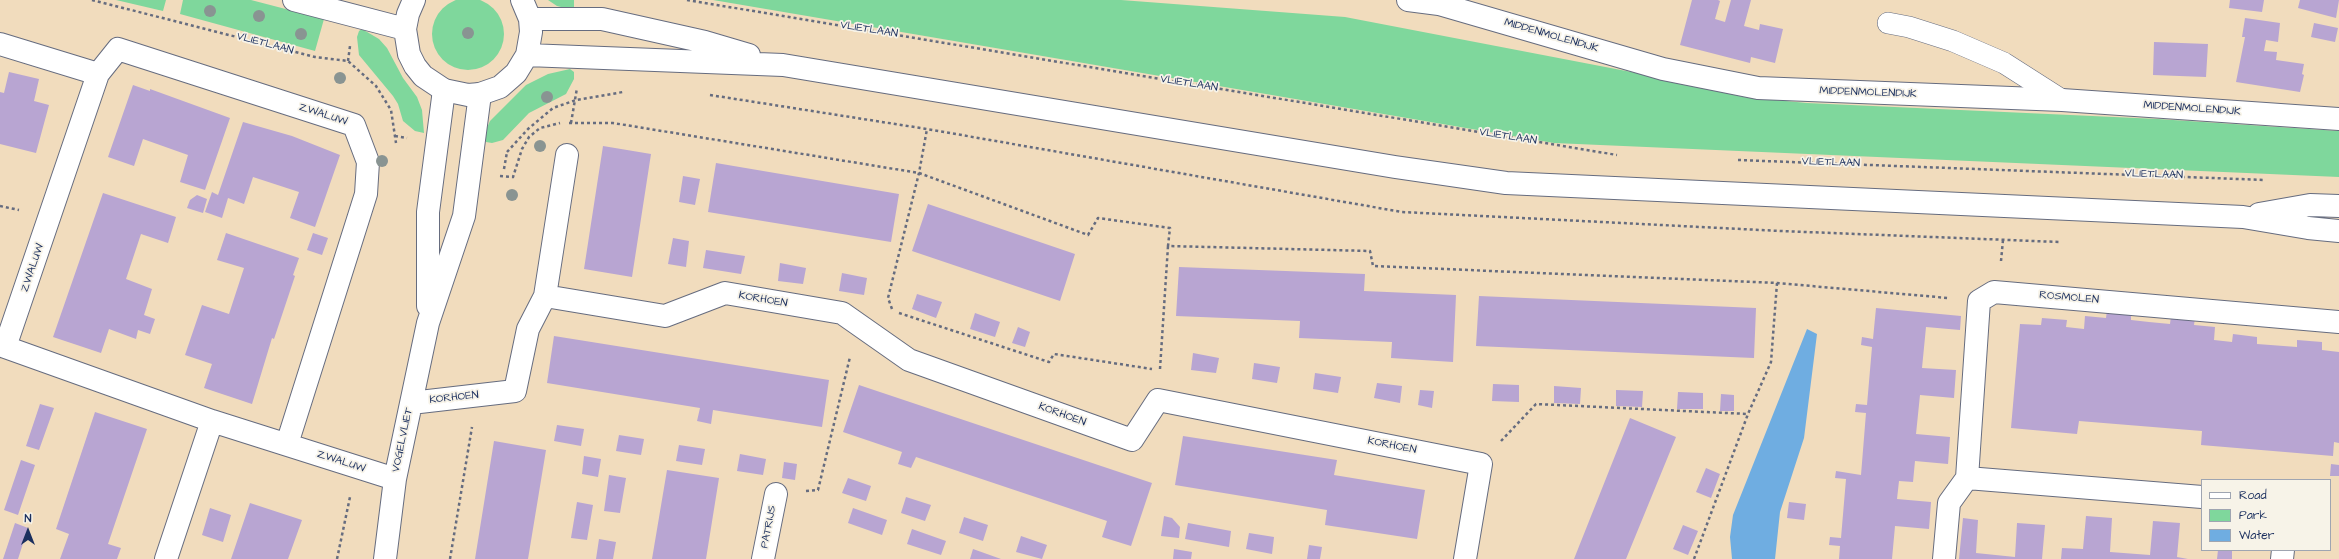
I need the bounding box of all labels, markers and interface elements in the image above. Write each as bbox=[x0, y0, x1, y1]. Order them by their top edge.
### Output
street label: MIDDENMOLENDIJK bbox=[1502, 16, 1600, 56]
street label: VLIETLAAN bbox=[839, 19, 899, 41]
street label: VLIETLAAN bbox=[235, 30, 295, 58]
street label: VLIETLAAN bbox=[1159, 73, 1219, 95]
street label: MIDDENMOLENDIJK bbox=[1819, 85, 1917, 101]
street label: MIDDENMOLENDIJK bbox=[2143, 99, 2241, 119]
street label: ZWALUW bbox=[297, 101, 349, 129]
street label: VLIETLAAN bbox=[1478, 126, 1538, 148]
street label: VLIETLAAN bbox=[1802, 155, 1860, 171]
street label: VLIETLAAN bbox=[2125, 167, 2183, 183]
street label: ZWALUW bbox=[19, 242, 47, 294]
street label: KORHOEN bbox=[738, 289, 788, 311]
street label: ROSMOLEN bbox=[2039, 289, 2099, 307]
street label: KORHOEN bbox=[429, 389, 479, 407]
street label: KORHOEN bbox=[1037, 400, 1087, 430]
street label: VOGELVLIET bbox=[390, 407, 416, 473]
street label: KORHOEN bbox=[1367, 435, 1417, 457]
street label: ZWALUW bbox=[315, 448, 367, 476]
legend bbox=[2201, 479, 2331, 551]
text: Road bbox=[2239, 487, 2267, 504]
street label: PATRIJS bbox=[758, 504, 780, 550]
text: Park bbox=[2239, 507, 2267, 524]
north arrow bbox=[8, 511, 48, 551]
text: N bbox=[25, 511, 31, 526]
text: Water bbox=[2239, 527, 2274, 544]

